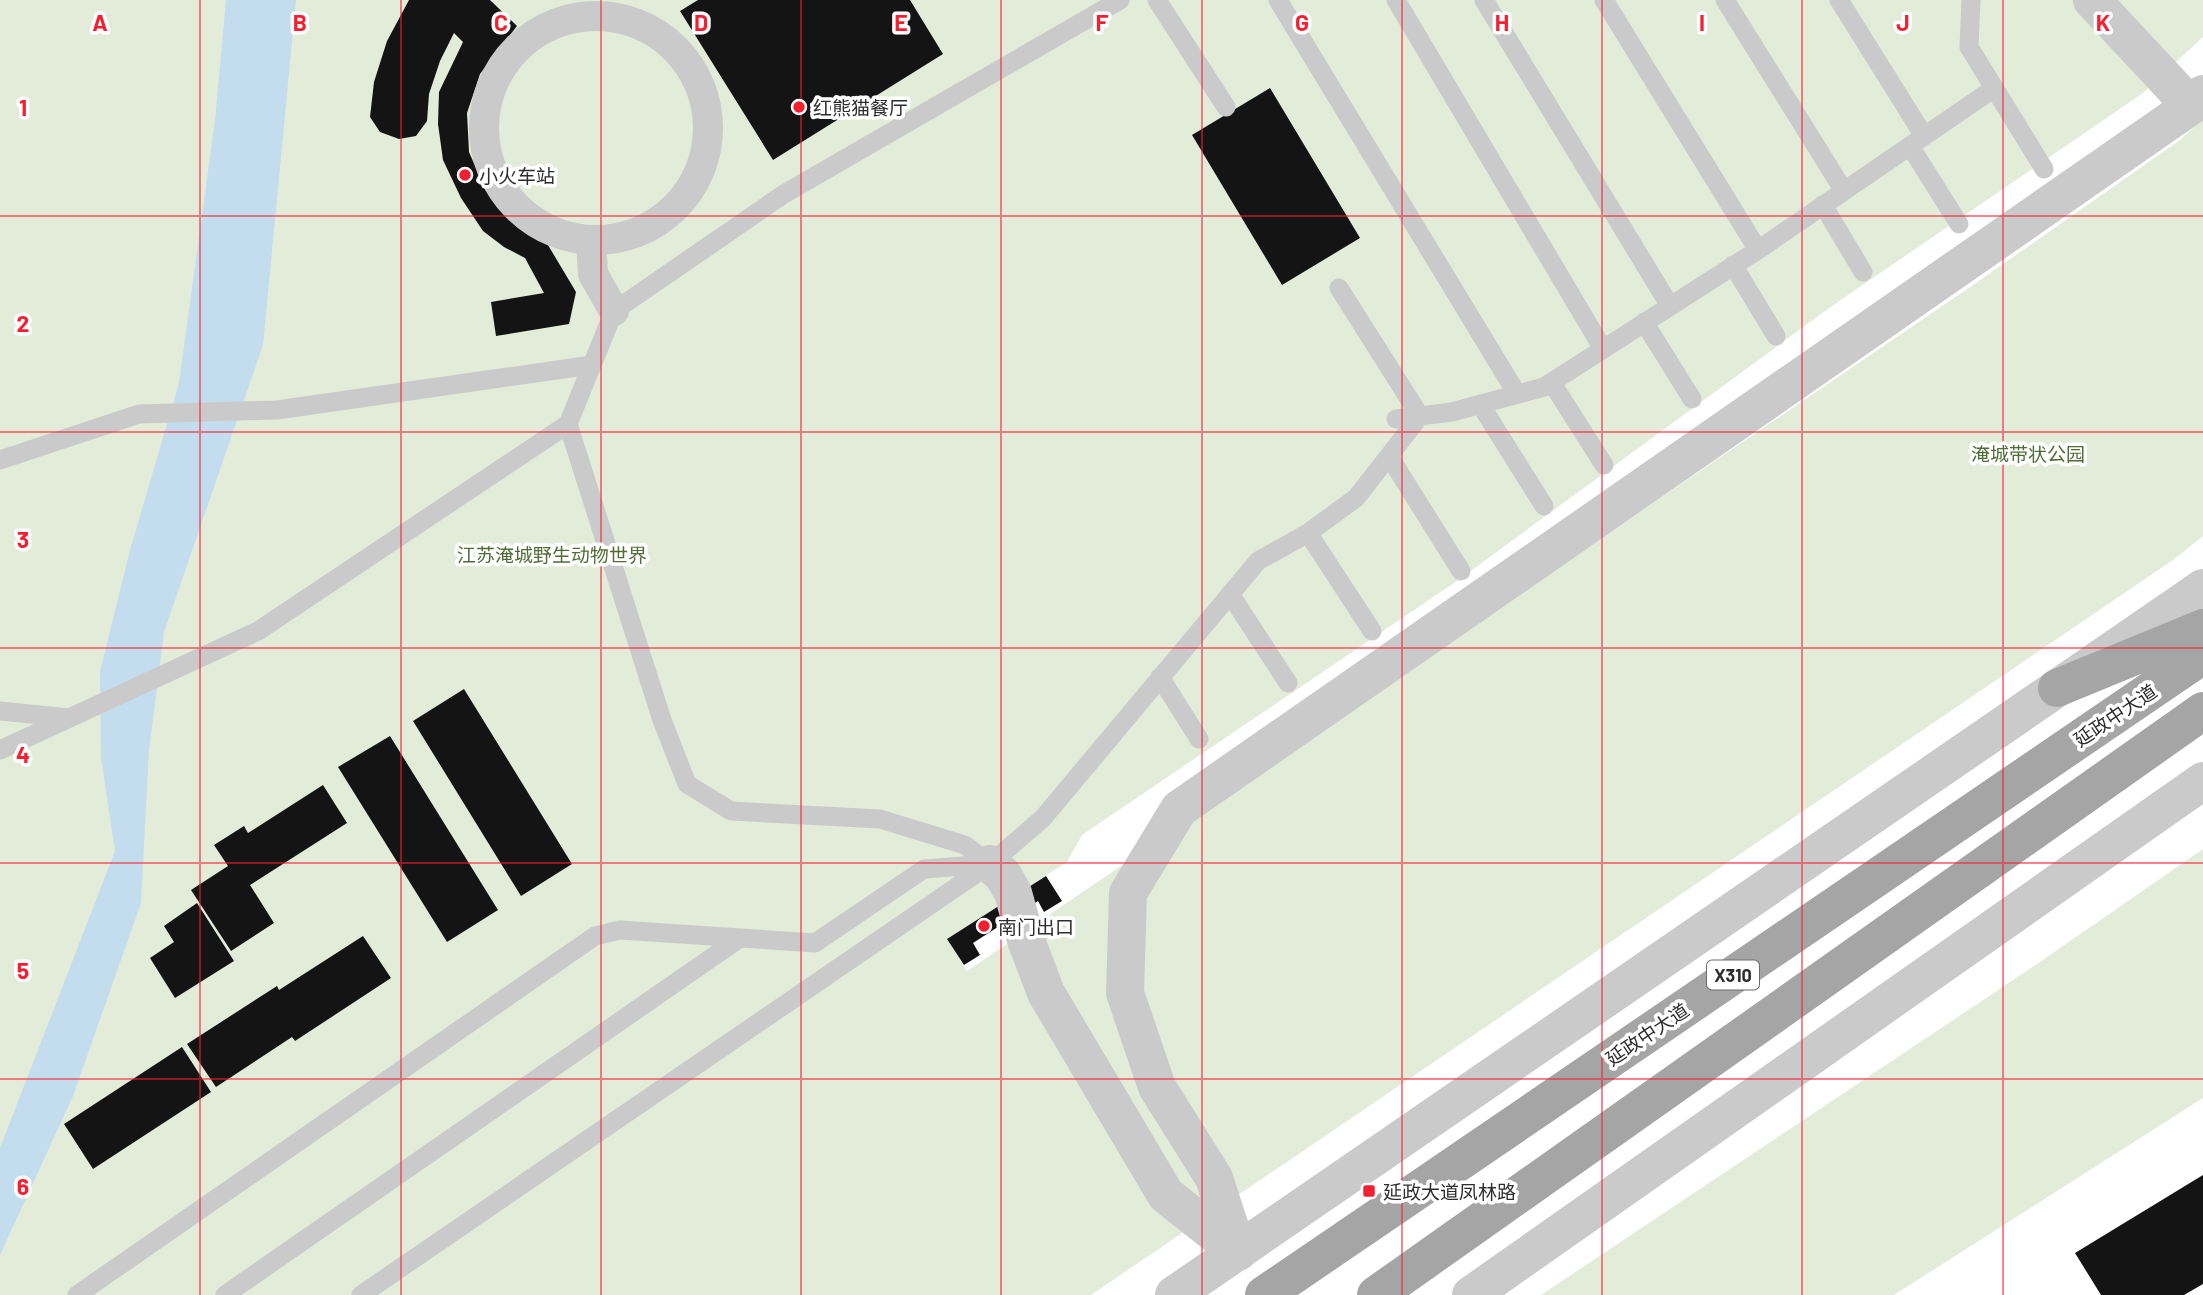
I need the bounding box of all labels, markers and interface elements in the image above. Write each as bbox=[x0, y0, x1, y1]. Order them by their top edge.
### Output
text: A bbox=[92, 8, 108, 36]
text: B bbox=[293, 8, 307, 36]
text: C bbox=[494, 8, 508, 36]
text: D bbox=[694, 8, 708, 36]
text: E bbox=[894, 8, 908, 36]
text: F bbox=[1096, 8, 1109, 36]
text: G bbox=[1295, 8, 1309, 36]
text: H bbox=[1495, 8, 1509, 36]
text: I bbox=[1699, 8, 1705, 36]
text: J bbox=[1896, 8, 1910, 36]
text: K bbox=[2096, 8, 2110, 36]
text: 1 bbox=[19, 93, 27, 121]
place label: 红熊猫餐厅 bbox=[813, 96, 908, 119]
marker: 红熊猫餐厅 bbox=[791, 99, 807, 115]
place label: 小火车站 bbox=[479, 164, 555, 187]
marker: 小火车站 bbox=[457, 167, 473, 183]
text: 2 bbox=[17, 309, 29, 337]
park label: 淹城带状公园 bbox=[1971, 442, 2085, 465]
text: 3 bbox=[17, 525, 29, 553]
park label: 江苏淹城野生动物世界 bbox=[457, 543, 647, 566]
street label: 延政中大道 bbox=[2069, 679, 2161, 751]
text: 4 bbox=[16, 740, 30, 768]
place label: 南门出口 bbox=[998, 915, 1074, 938]
marker: 南门出口 bbox=[976, 918, 992, 934]
text: 5 bbox=[17, 956, 29, 984]
road number: X310 bbox=[1707, 960, 1759, 990]
street label: 延政中大道 bbox=[1601, 998, 1693, 1070]
text: 6 bbox=[17, 1172, 29, 1200]
place label: 延政大道凤林路 bbox=[1383, 1180, 1516, 1203]
marker: 延政大道凤林路 bbox=[1361, 1183, 1377, 1199]

